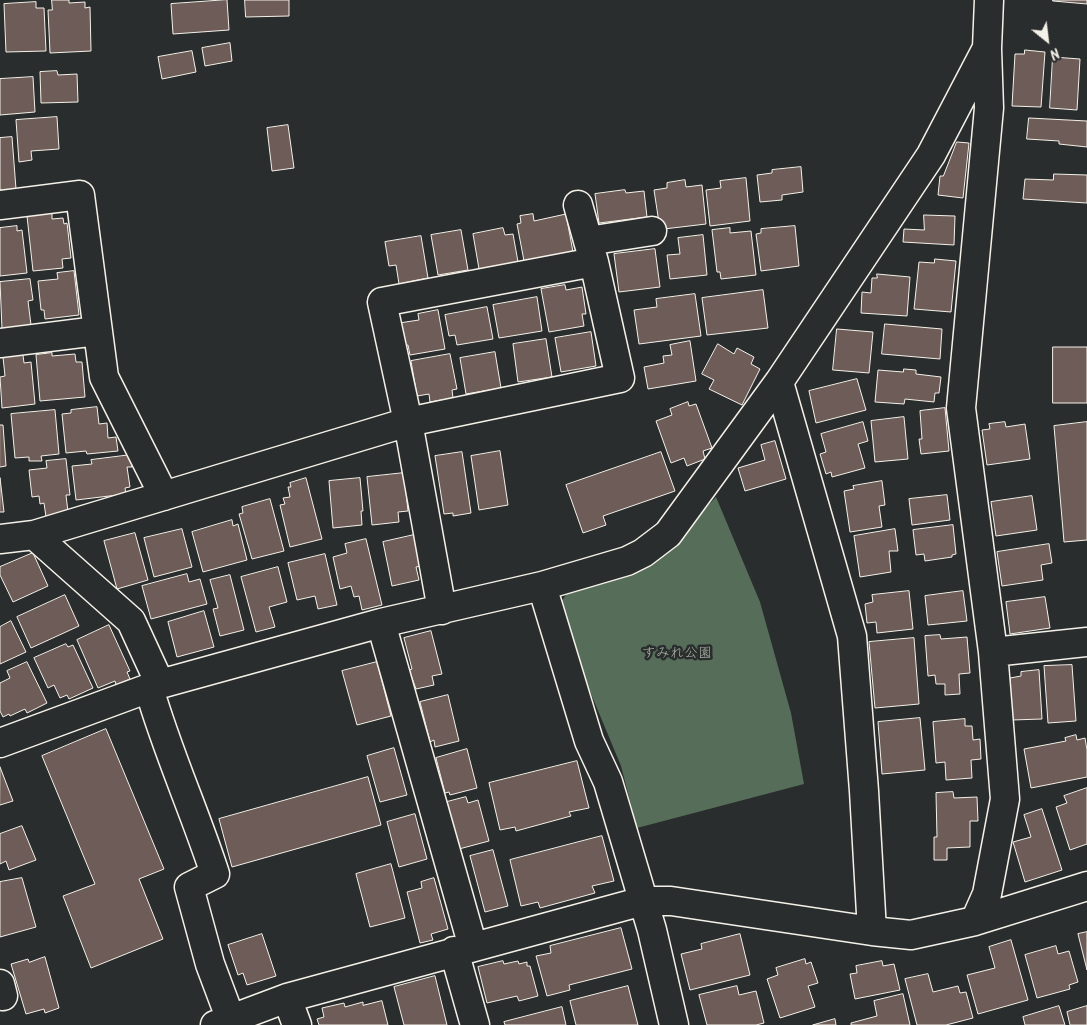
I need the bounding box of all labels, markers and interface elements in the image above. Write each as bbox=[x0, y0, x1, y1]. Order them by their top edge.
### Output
north arrow bbox=[1022, 15, 1072, 65]
text: N bbox=[1045, 41, 1063, 65]
park label: すみれ公園 bbox=[642, 647, 712, 663]

